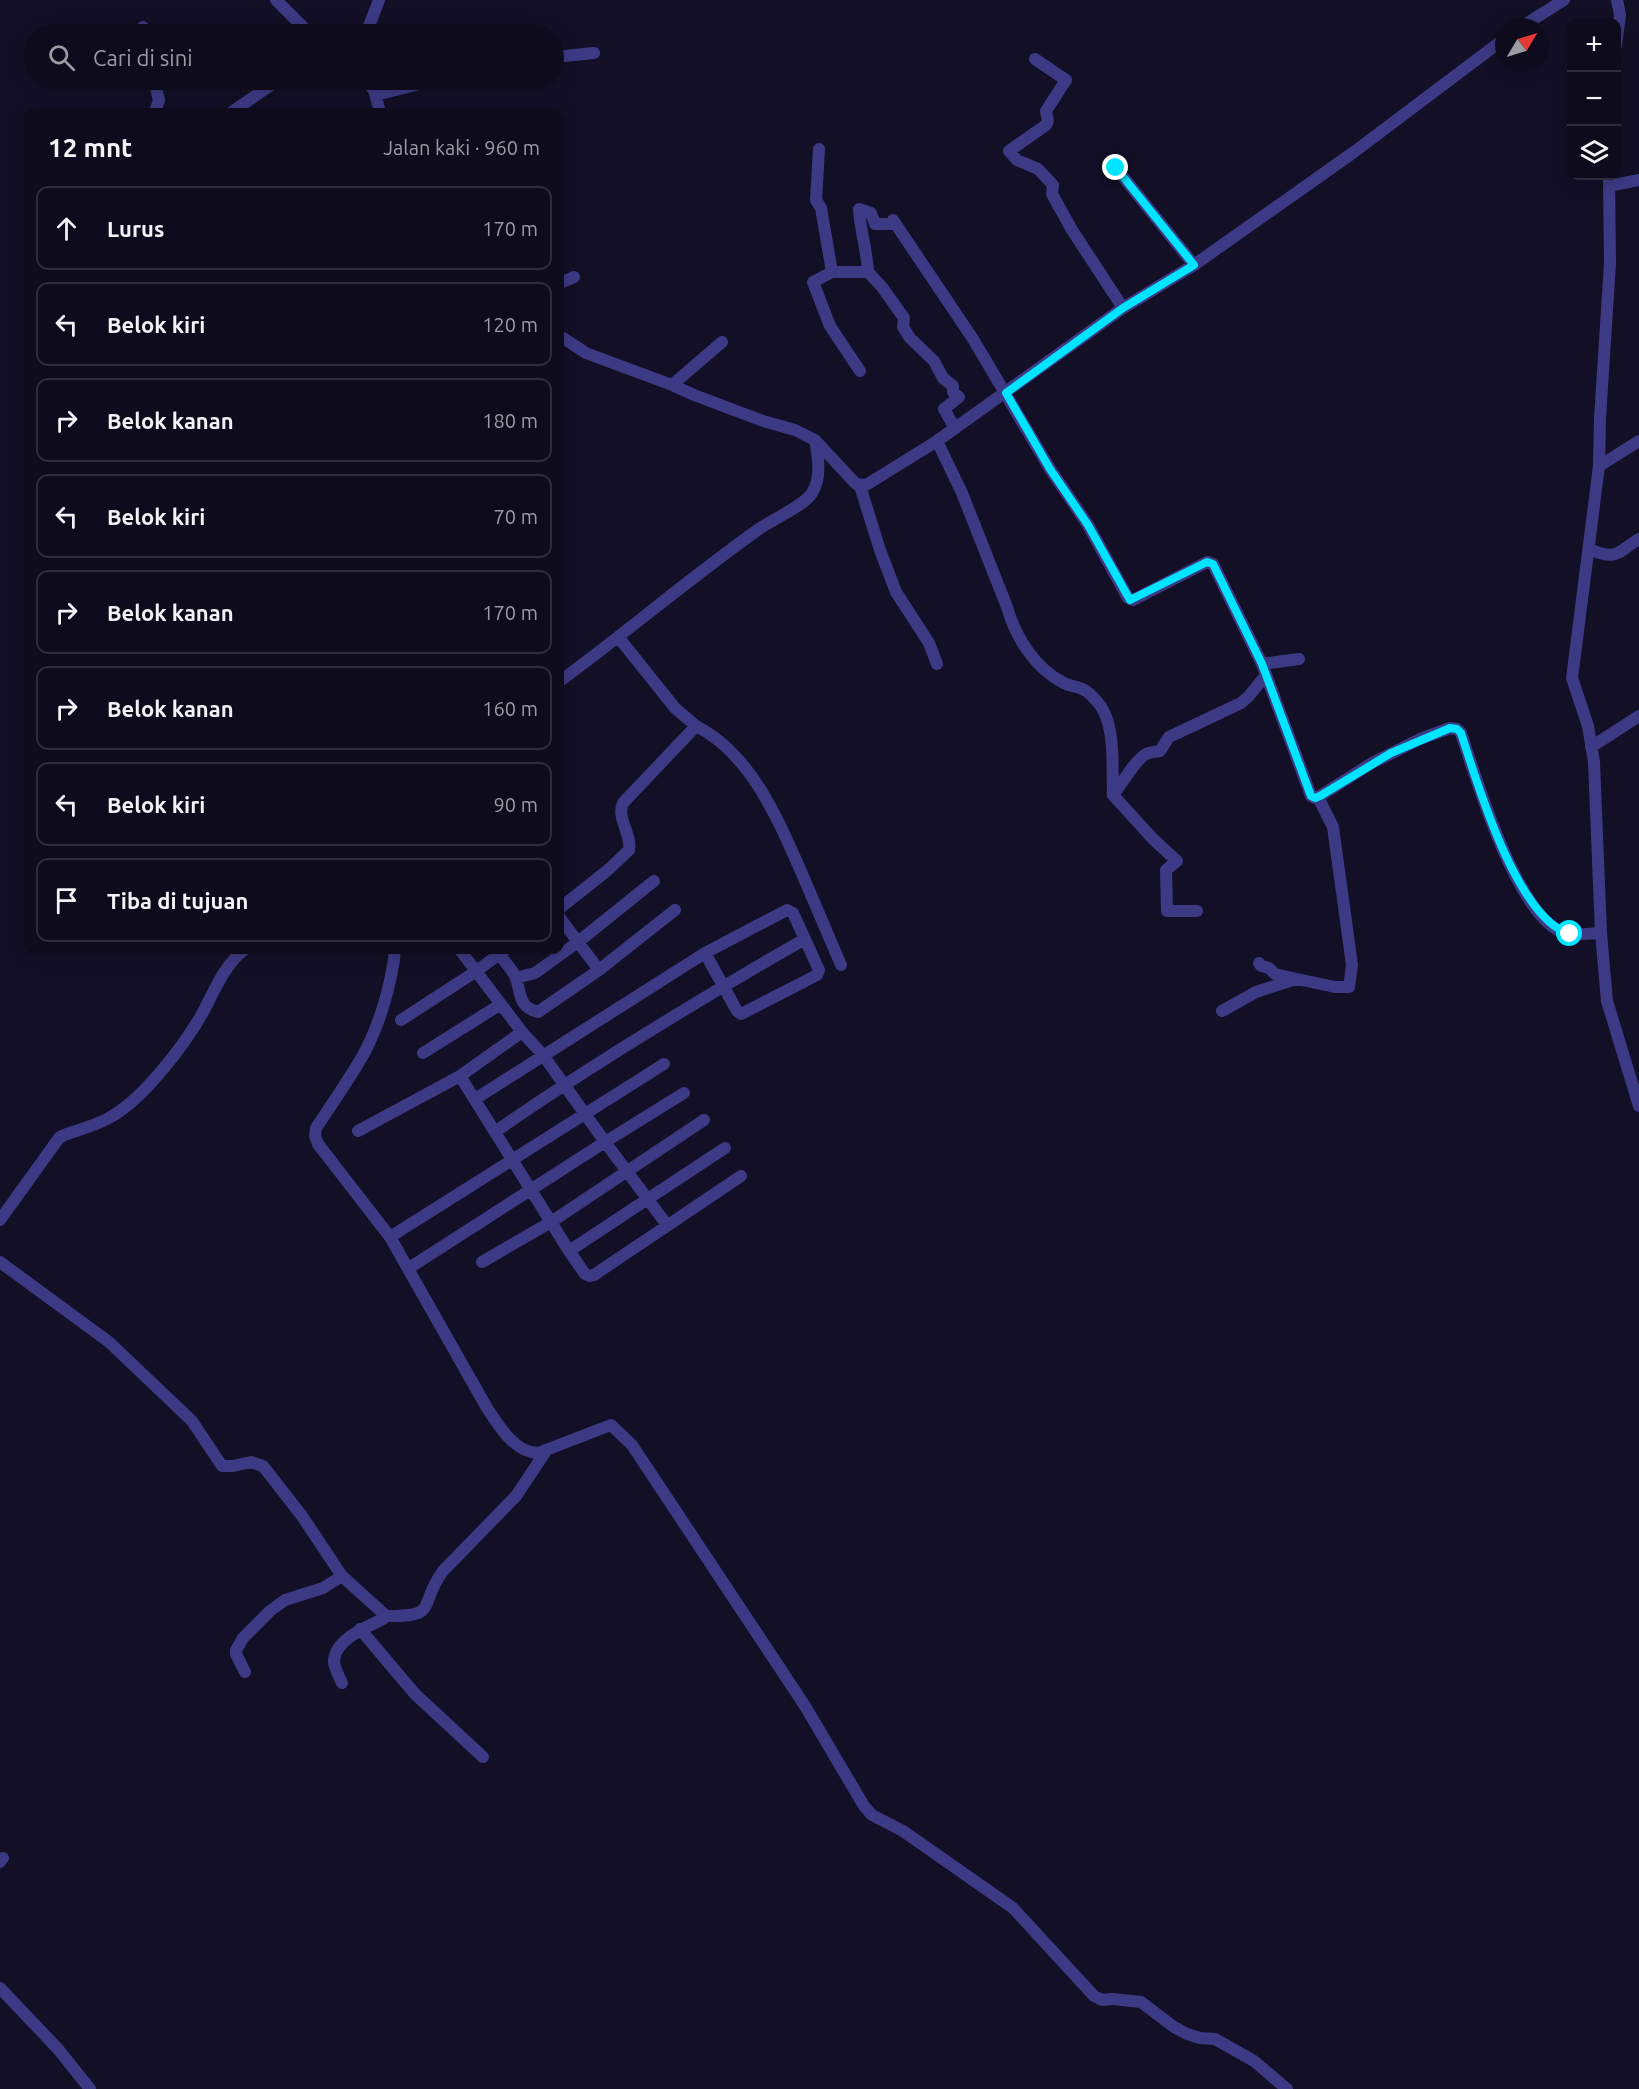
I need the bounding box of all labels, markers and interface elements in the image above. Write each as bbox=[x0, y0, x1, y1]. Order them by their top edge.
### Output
north arrow bbox=[1495, 18, 1549, 72]
map controls bbox=[1567, 18, 1621, 180]
button: + bbox=[1567, 18, 1621, 72]
search box bbox=[24, 24, 564, 90]
icon: search bbox=[45, 41, 78, 74]
text: Cari di sini bbox=[93, 45, 193, 70]
button: − bbox=[1567, 72, 1621, 126]
button: layers bbox=[1567, 126, 1621, 180]
text: 12 mnt bbox=[48, 133, 132, 162]
text: Jalan kaki · 960 m bbox=[383, 136, 540, 159]
route end bbox=[1102, 154, 1128, 180]
icon: ahead bbox=[50, 212, 83, 245]
text: Lurus bbox=[107, 216, 164, 241]
text: 170 m bbox=[482, 217, 538, 240]
icon: left bbox=[50, 308, 83, 341]
text: Belok kiri bbox=[107, 312, 205, 337]
text: 120 m bbox=[482, 313, 538, 336]
icon: right bbox=[50, 404, 83, 437]
text: Belok kanan bbox=[107, 408, 234, 433]
text: 180 m bbox=[482, 409, 538, 432]
icon: left bbox=[50, 500, 83, 533]
text: Belok kiri bbox=[107, 504, 205, 529]
text: 70 m bbox=[494, 505, 538, 528]
icon: right bbox=[50, 596, 83, 629]
text: Belok kanan bbox=[107, 600, 234, 625]
text: 170 m bbox=[482, 601, 538, 624]
icon: right bbox=[50, 692, 83, 725]
text: Belok kanan bbox=[107, 696, 234, 721]
text: 160 m bbox=[482, 697, 538, 720]
icon: left bbox=[50, 788, 83, 821]
text: Belok kiri bbox=[107, 792, 205, 817]
text: 90 m bbox=[494, 793, 538, 816]
icon: arrive bbox=[50, 884, 83, 917]
text: Tiba di tujuan bbox=[107, 888, 248, 913]
route start bbox=[1556, 920, 1582, 946]

